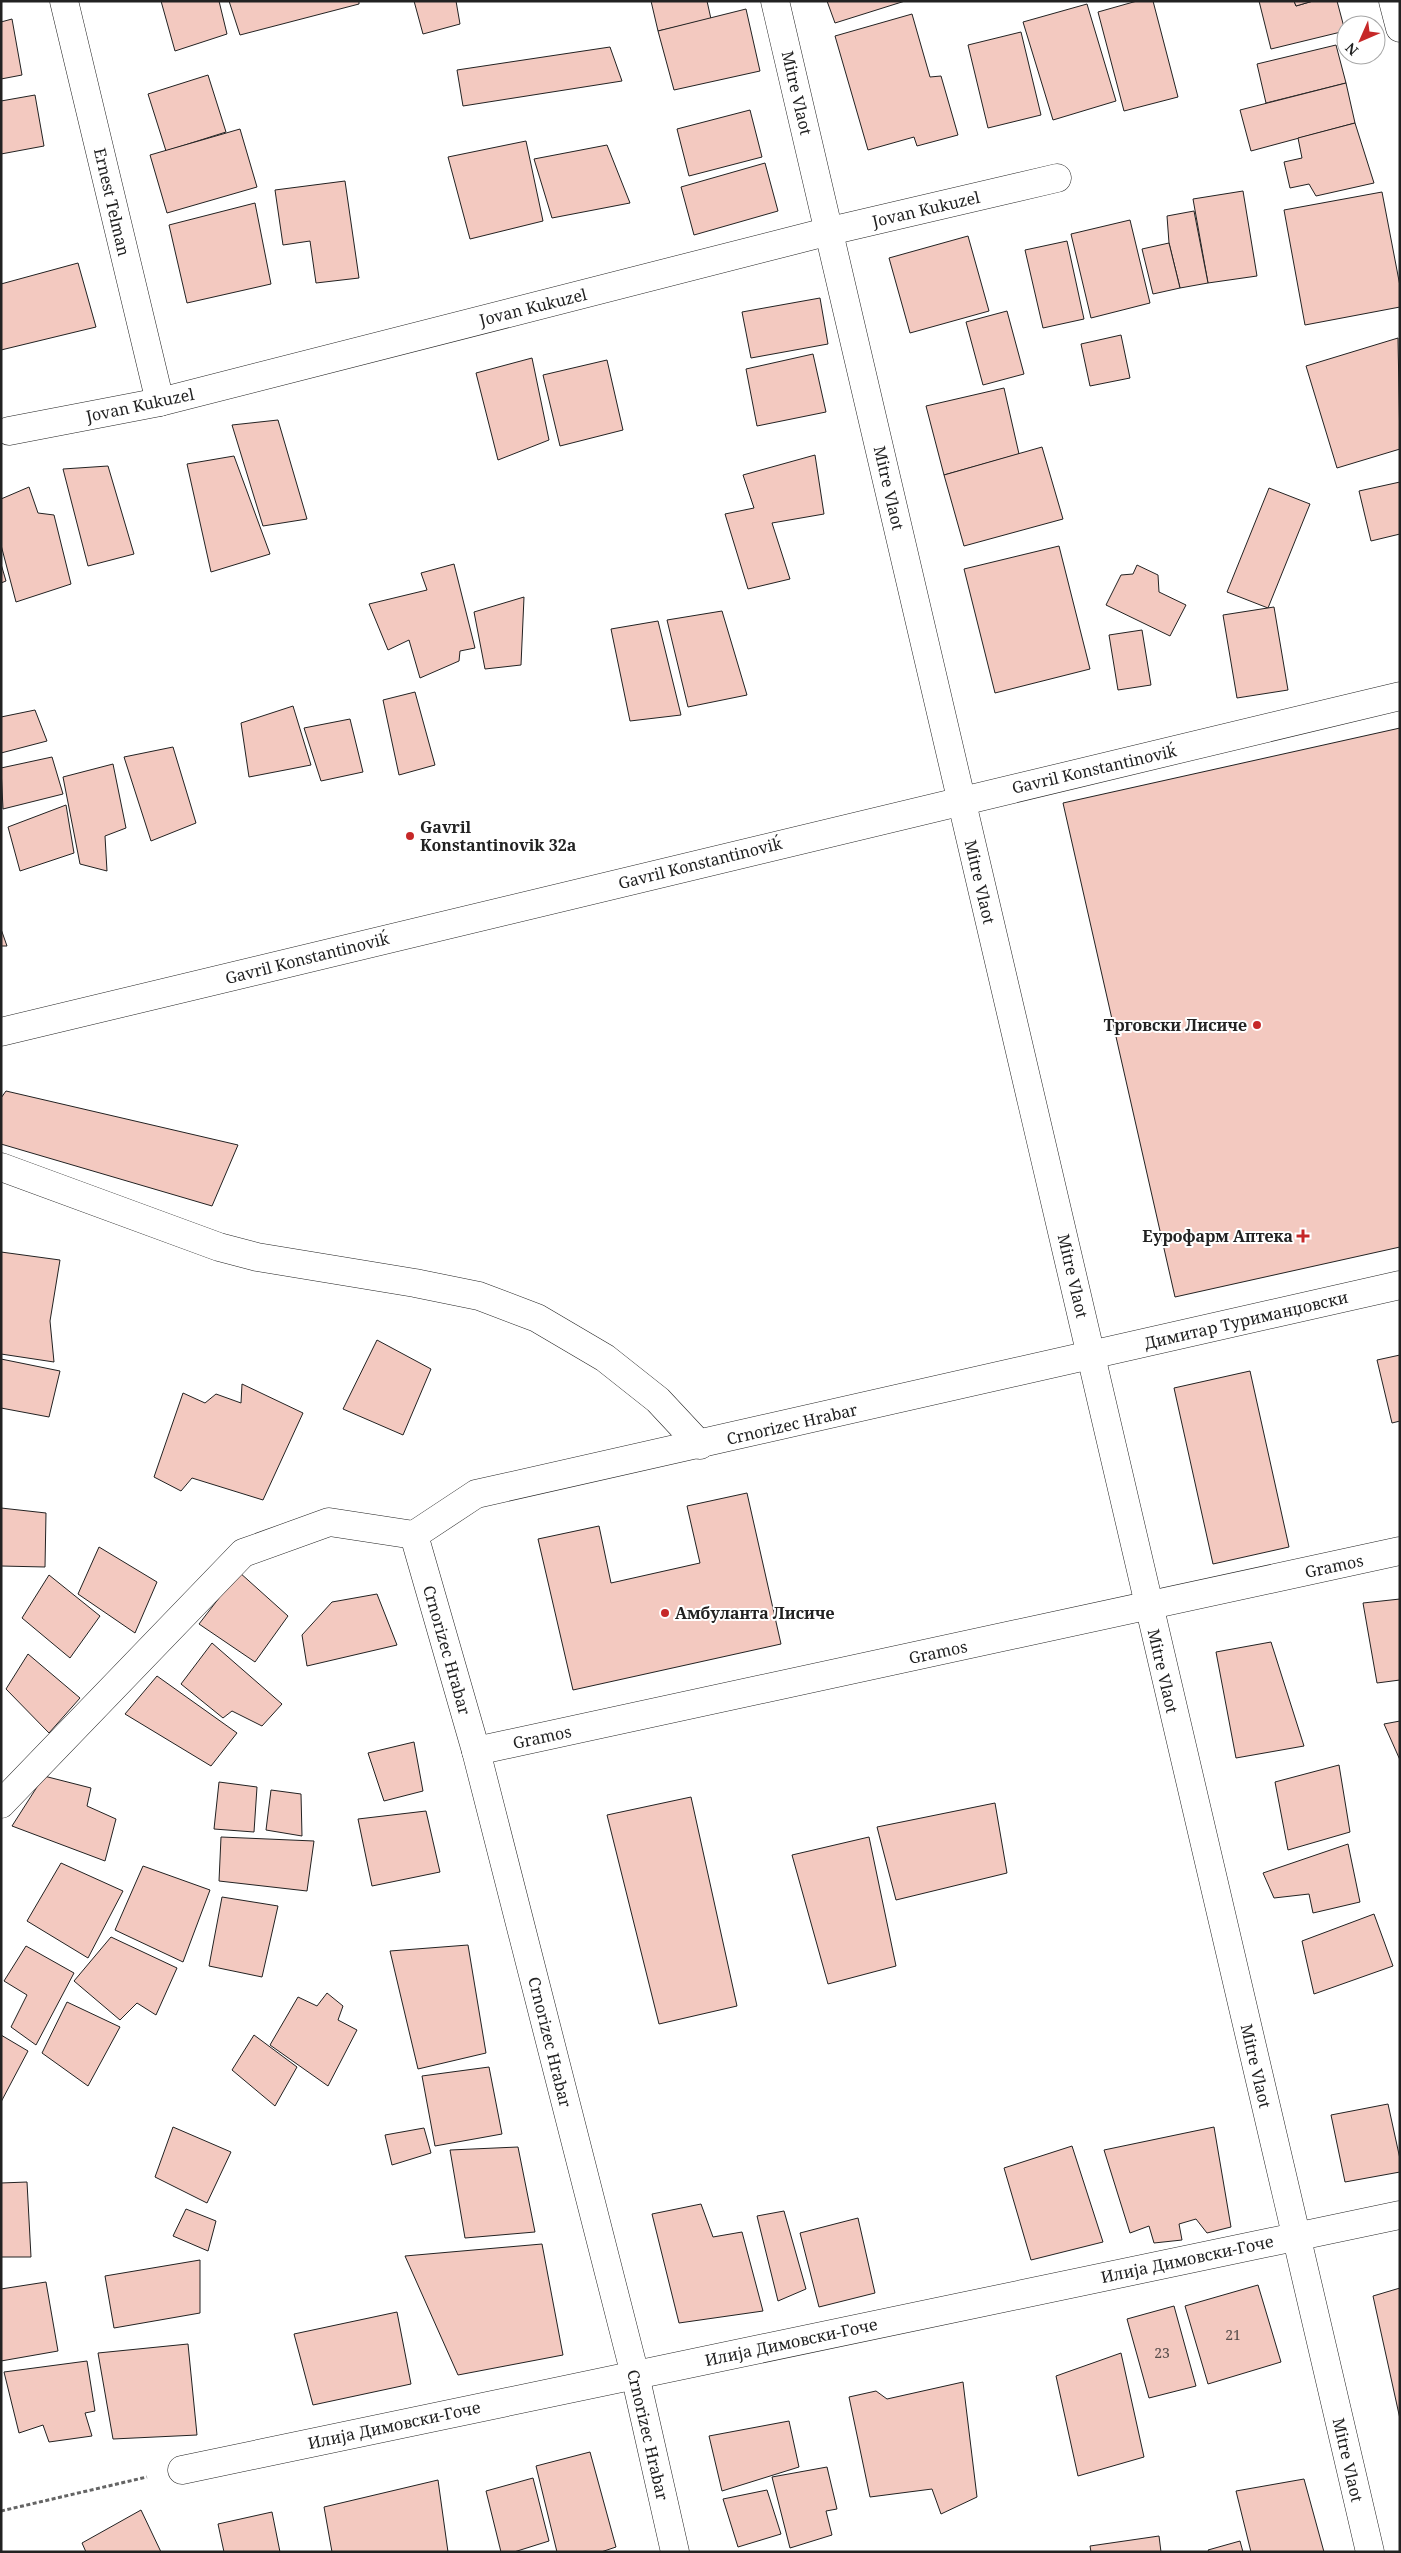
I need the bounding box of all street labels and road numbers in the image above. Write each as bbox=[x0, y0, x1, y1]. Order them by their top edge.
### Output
street label: Mitre Vlaot bbox=[777, 49, 817, 138]
street label: Ernest Telman bbox=[89, 146, 135, 258]
street label: Jovan Kukuzel bbox=[869, 186, 982, 232]
street label: Jovan Kukuzel bbox=[476, 283, 589, 331]
street label: Jovan Kukuzel bbox=[83, 383, 196, 427]
street label: Mitre Vlaot bbox=[869, 444, 909, 533]
street label: Gavril Konstantinoviḱ bbox=[1010, 739, 1179, 799]
street label: Gavril Konstantinoviḱ bbox=[616, 832, 785, 894]
street label: Mitre Vlaot bbox=[960, 838, 1000, 927]
street label: Gavril Konstantinoviḱ bbox=[223, 927, 392, 989]
street label: Mitre Vlaot bbox=[1053, 1232, 1093, 1321]
street label: Димитар Туриманџовски bbox=[1142, 1286, 1350, 1354]
street label: Crnorizec Hrabar bbox=[724, 1398, 860, 1450]
street label: Gramos bbox=[1303, 1549, 1365, 1583]
street label: Crnorizec Hrabar bbox=[418, 1583, 476, 1718]
street label: Mitre Vlaot bbox=[1143, 1627, 1183, 1716]
street label: Gramos bbox=[907, 1635, 969, 1669]
street label: Gramos bbox=[511, 1720, 573, 1754]
street label: Crnorizec Hrabar bbox=[523, 1975, 577, 2110]
street label: Mitre Vlaot bbox=[1236, 2022, 1276, 2111]
street label: Илија Димовски-Гоче bbox=[1099, 2230, 1275, 2288]
street label: Илија Димовски-Гоче bbox=[703, 2313, 879, 2371]
street label: Crnorizec Hrabar bbox=[622, 2367, 674, 2503]
street label: Илија Димовски-Гоче bbox=[306, 2396, 482, 2454]
street label: Mitre Vlaot bbox=[1328, 2416, 1368, 2505]

